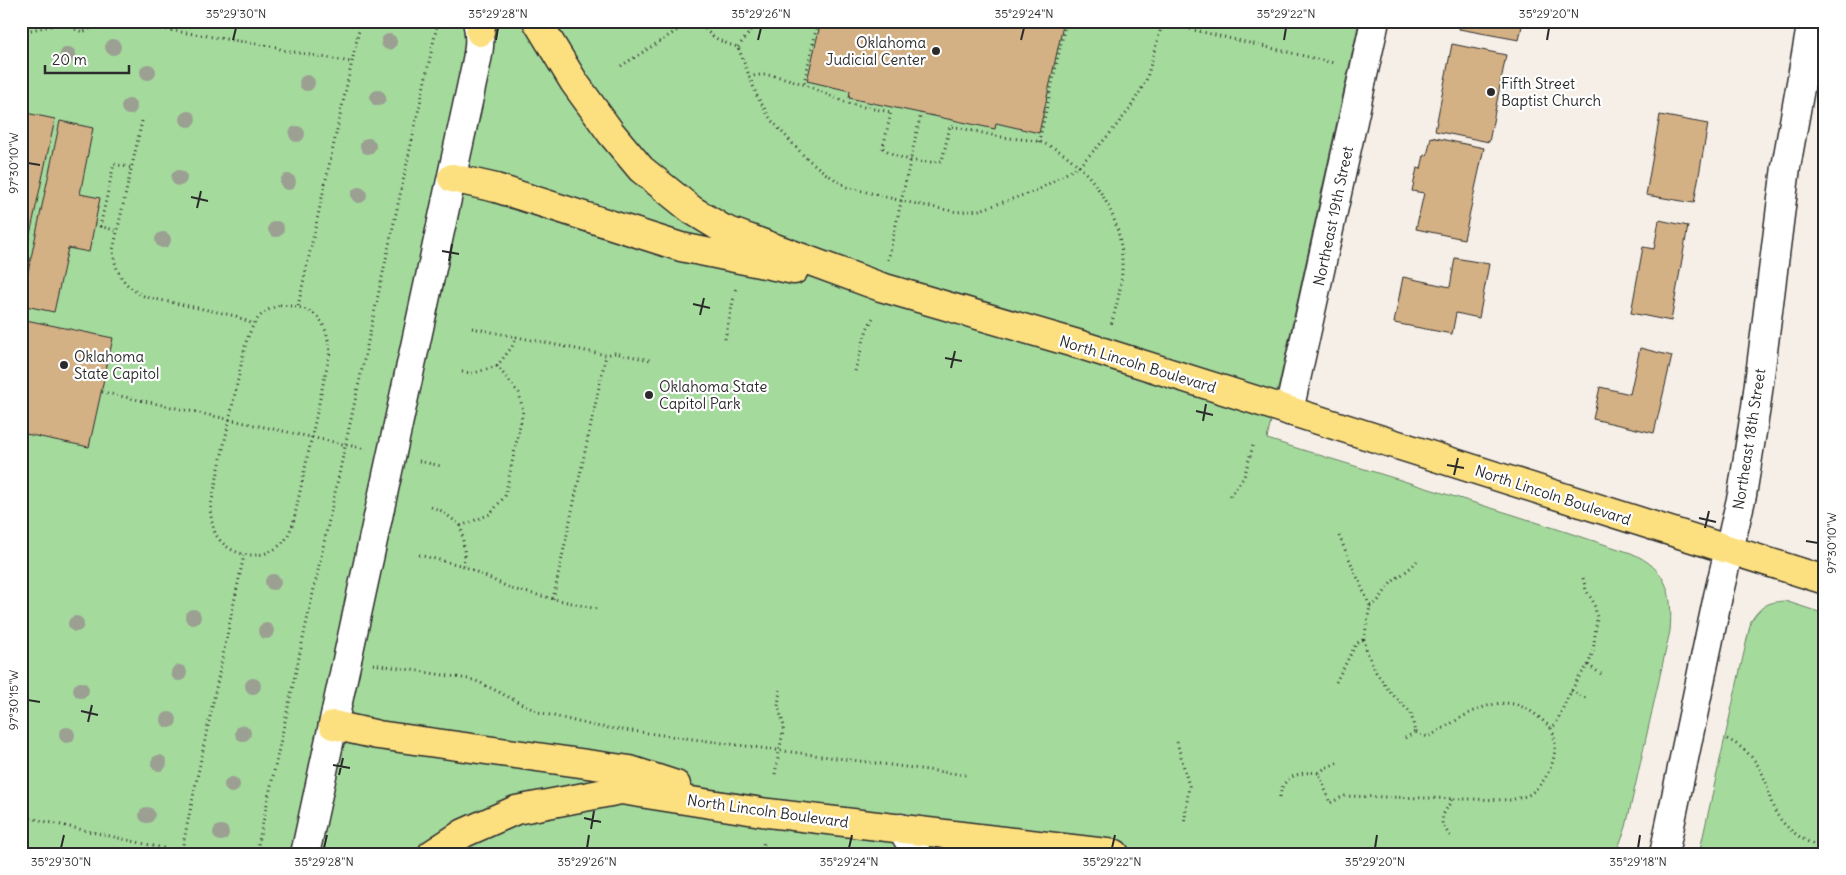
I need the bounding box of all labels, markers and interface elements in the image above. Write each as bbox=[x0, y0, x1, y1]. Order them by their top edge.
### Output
text: 35°29'30"N bbox=[206, 6, 266, 21]
text: 35°29'28"N bbox=[468, 6, 528, 21]
text: 35°29'26"N bbox=[731, 6, 791, 21]
text: 35°29'24"N bbox=[994, 6, 1054, 21]
text: 35°29'22"N bbox=[1256, 6, 1316, 21]
text: 35°29'20"N bbox=[1519, 6, 1579, 21]
place label: Oklahoma Judicial Center bbox=[826, 33, 926, 69]
scale bar bbox=[45, 42, 129, 74]
marker: Oklahoma Judicial Center bbox=[930, 45, 942, 57]
text: 20 m bbox=[52, 50, 87, 69]
place label: Fifth Street Baptist Church bbox=[1501, 74, 1602, 110]
marker: Fifth Street Baptist Church bbox=[1485, 86, 1497, 98]
text: 97°30'10"W bbox=[6, 132, 21, 194]
street label: Northeast 19th Street bbox=[1309, 144, 1357, 288]
street label: North Lincoln Boulevard bbox=[1057, 331, 1219, 397]
place label: Oklahoma State Capitol bbox=[74, 347, 159, 383]
marker: Oklahoma State Capitol bbox=[58, 359, 70, 371]
street label: Northeast 18th Street bbox=[1728, 367, 1770, 511]
place label: Oklahoma State Capitol Park bbox=[659, 377, 767, 413]
marker: Oklahoma State Capitol Park bbox=[643, 389, 655, 401]
street label: North Lincoln Boulevard bbox=[1473, 461, 1634, 529]
text: 97°30'10"W bbox=[1824, 512, 1839, 574]
text: 97°30'15"W bbox=[6, 670, 21, 730]
street label: North Lincoln Boulevard bbox=[686, 790, 850, 832]
text: 35°29'30"N bbox=[31, 854, 91, 869]
text: 35°29'28"N bbox=[294, 854, 354, 869]
text: 35°29'26"N bbox=[557, 854, 617, 869]
text: 35°29'24"N bbox=[819, 854, 879, 869]
text: 35°29'22"N bbox=[1082, 854, 1142, 869]
text: 35°29'20"N bbox=[1345, 854, 1405, 869]
text: 35°29'18"N bbox=[1609, 854, 1667, 869]

